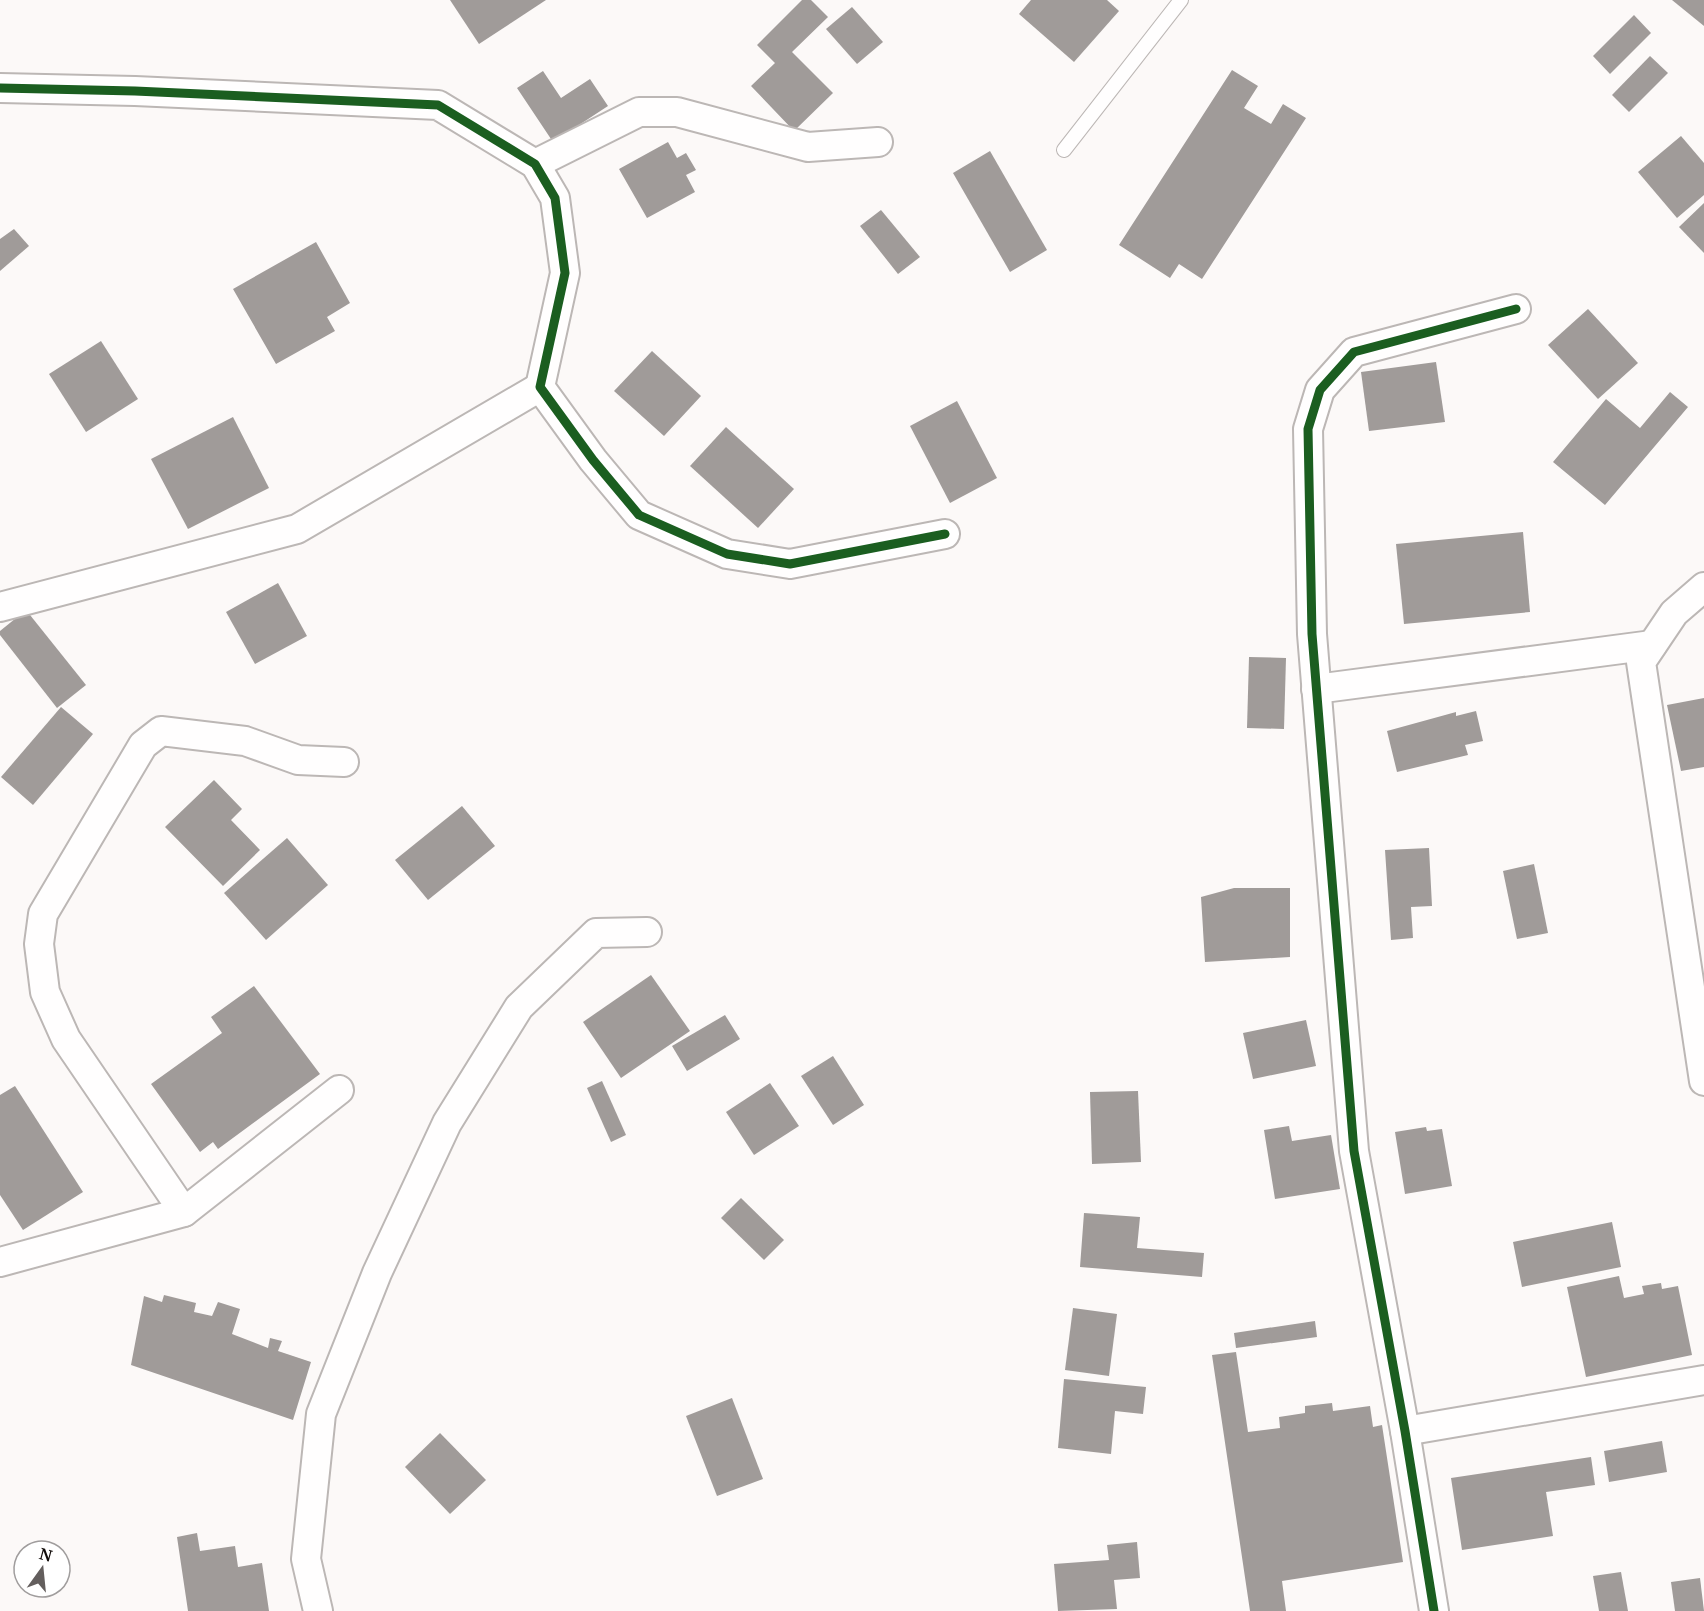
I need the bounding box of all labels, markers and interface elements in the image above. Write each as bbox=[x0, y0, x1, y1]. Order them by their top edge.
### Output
north arrow bbox=[12, 1539, 72, 1599]
text: N bbox=[37, 1542, 55, 1567]

